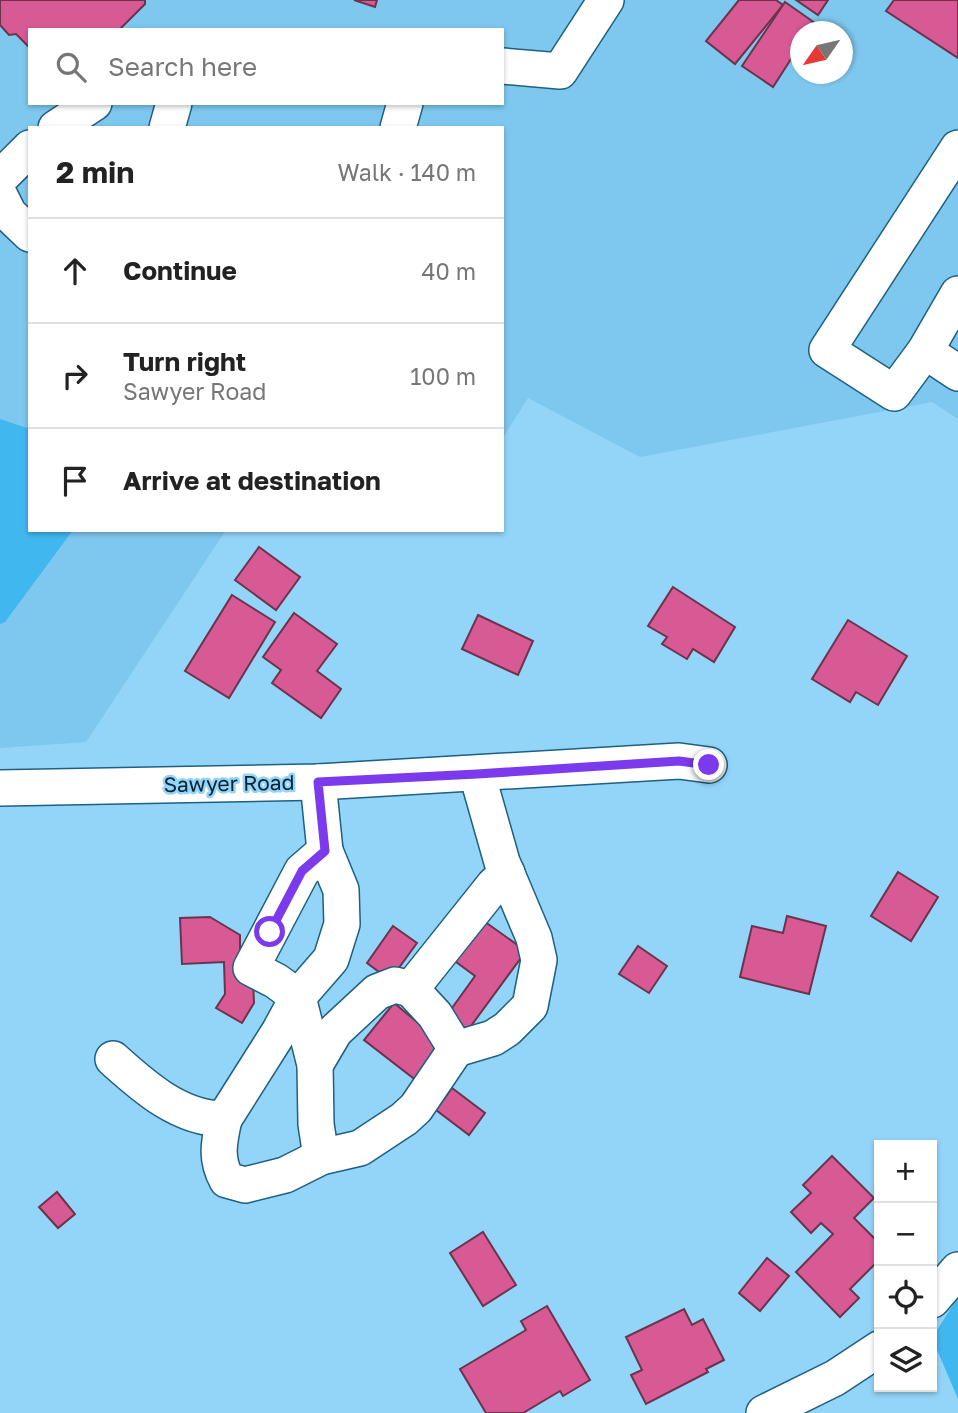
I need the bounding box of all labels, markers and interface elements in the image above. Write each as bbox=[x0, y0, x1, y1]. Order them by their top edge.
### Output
north arrow bbox=[790, 21, 853, 84]
search box bbox=[28, 28, 504, 105]
icon: search bbox=[52, 48, 90, 86]
text: Search here bbox=[108, 51, 257, 82]
text: 2 min bbox=[56, 154, 134, 190]
text: Walk · 140 m bbox=[338, 158, 476, 186]
icon: ahead bbox=[56, 252, 94, 290]
text: Continue bbox=[123, 255, 237, 286]
text: 40 m bbox=[422, 257, 476, 285]
text: Turn right bbox=[123, 346, 246, 377]
icon: right bbox=[56, 357, 94, 395]
text: 100 m bbox=[410, 362, 476, 390]
text: Sawyer Road bbox=[123, 377, 266, 405]
icon: arrive bbox=[56, 462, 94, 500]
text: Arrive at destination bbox=[123, 465, 381, 496]
route end bbox=[693, 749, 724, 780]
street label: Sawyer Road bbox=[163, 769, 295, 797]
route start bbox=[254, 916, 285, 947]
map controls bbox=[874, 1140, 937, 1392]
button: + bbox=[874, 1140, 937, 1203]
button: − bbox=[874, 1203, 937, 1266]
button: locate bbox=[874, 1266, 937, 1329]
button: layers bbox=[874, 1329, 937, 1392]

